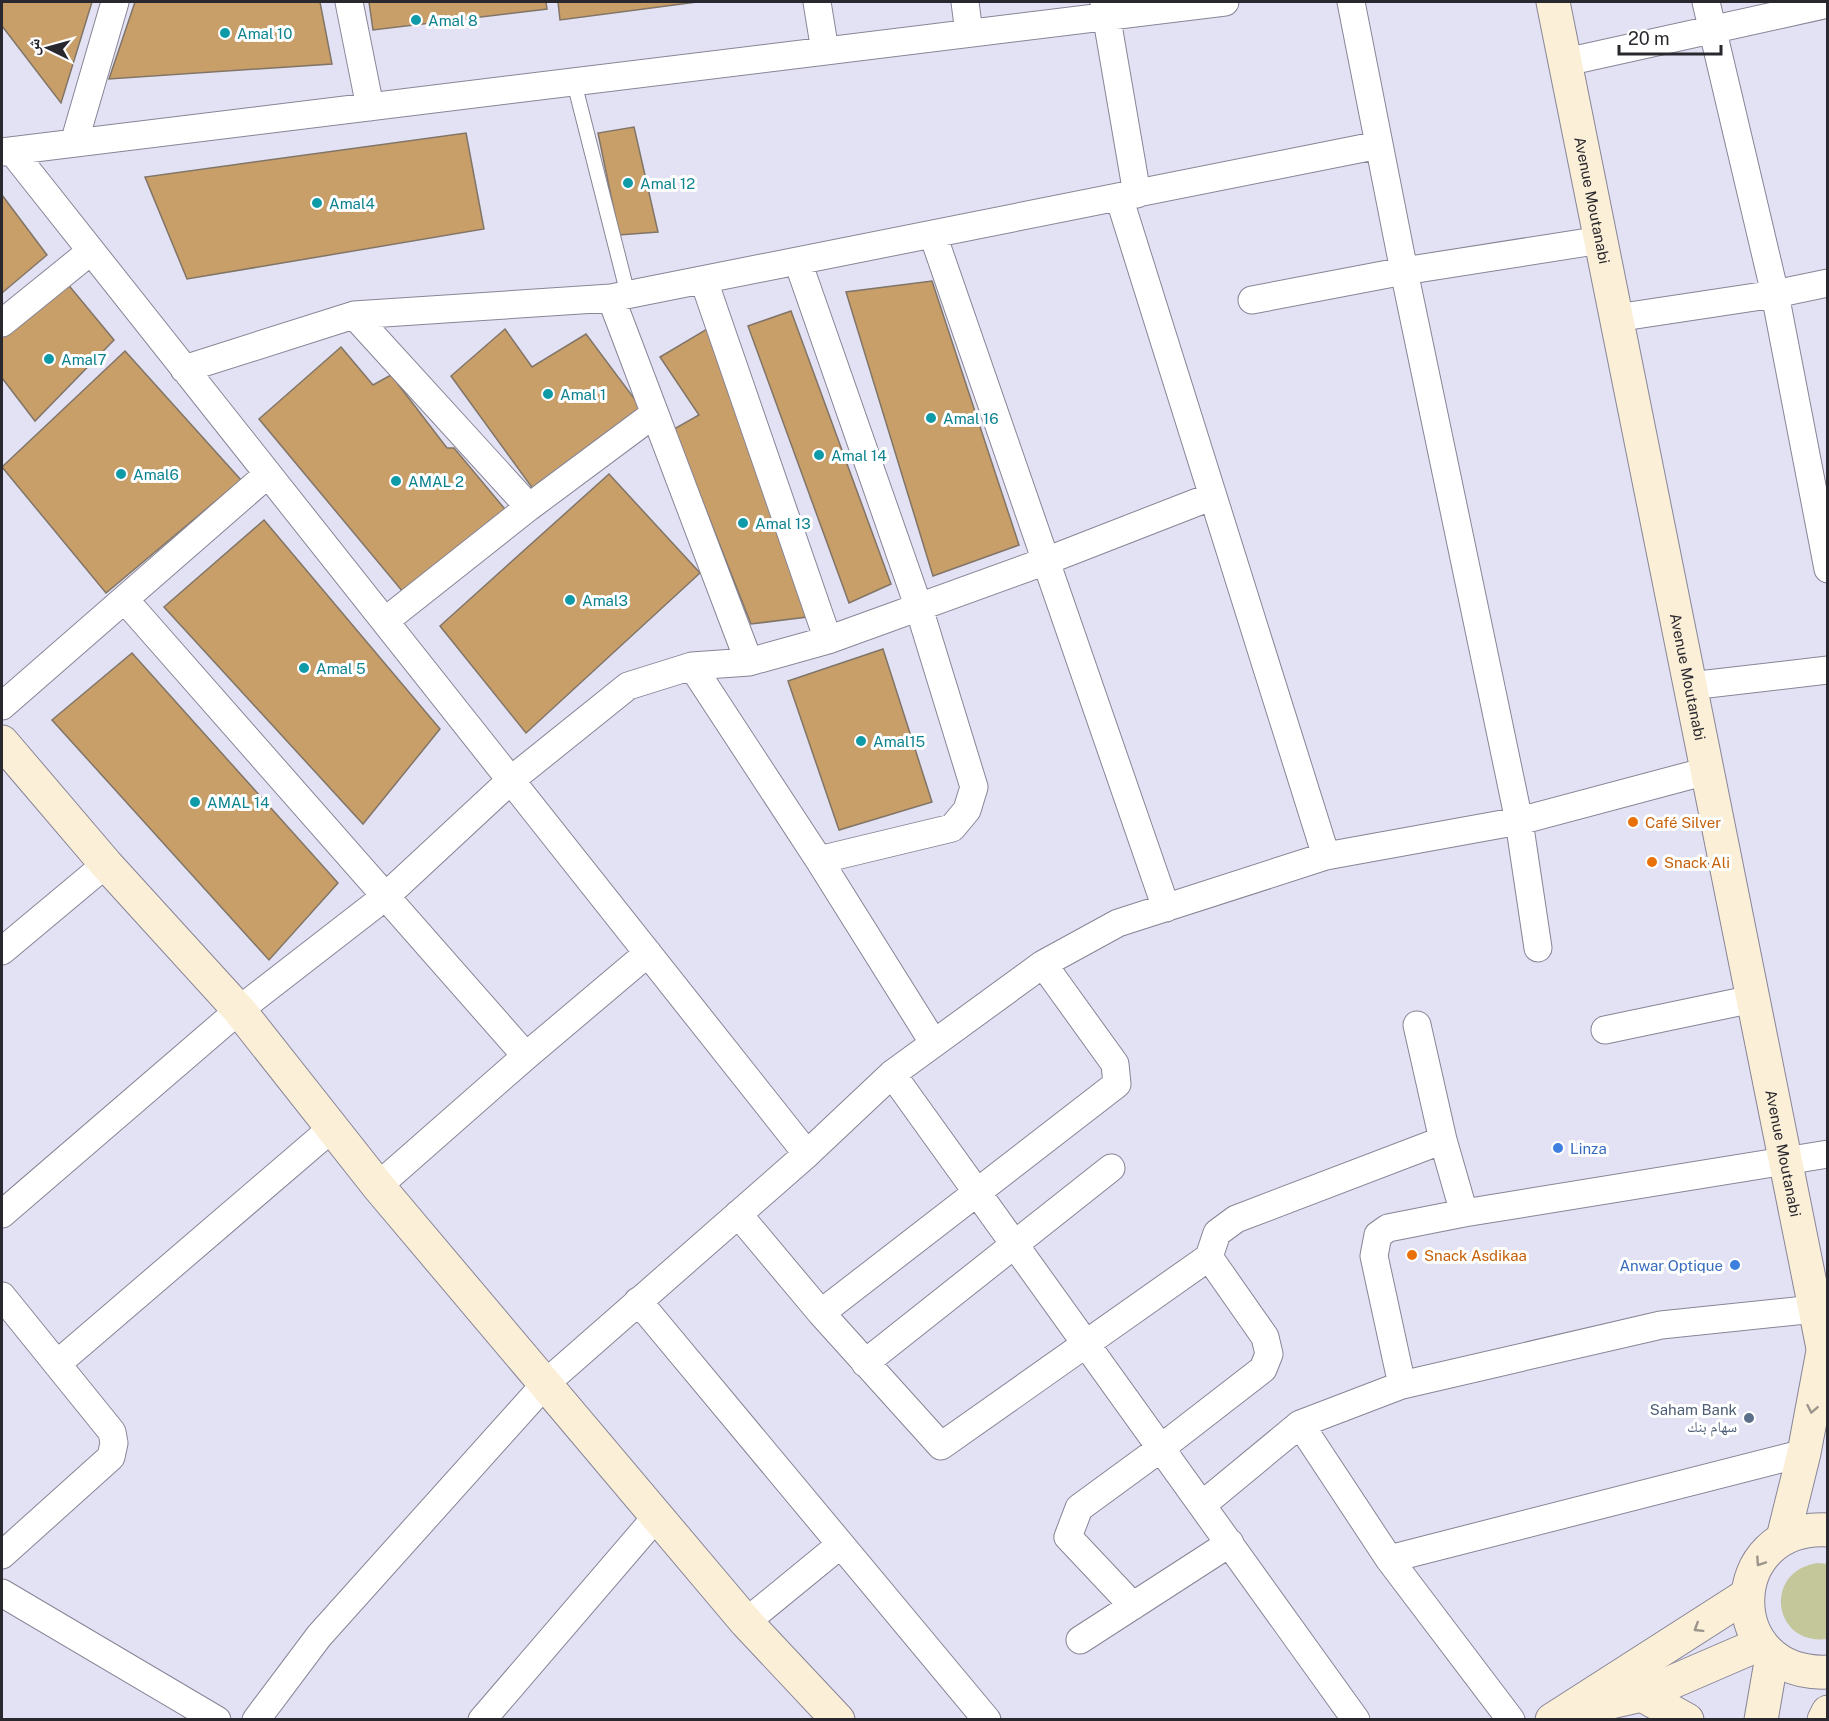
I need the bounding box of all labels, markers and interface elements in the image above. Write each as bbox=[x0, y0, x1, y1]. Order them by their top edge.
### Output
place label: Amal 8 bbox=[428, 12, 478, 29]
marker: Amal 8 bbox=[409, 13, 423, 27]
north arrow bbox=[18, 18, 78, 78]
scale bar bbox=[1619, 18, 1721, 56]
place label: Amal 10 bbox=[237, 25, 292, 42]
marker: Amal 10 bbox=[218, 26, 232, 40]
text: 20 m bbox=[1628, 28, 1670, 49]
text: ش bbox=[23, 37, 44, 56]
street label: Avenue Moutanabi bbox=[1572, 135, 1614, 265]
place label: Amal 12 bbox=[640, 175, 695, 192]
marker: Amal 12 bbox=[621, 176, 635, 190]
place label: Amal4 bbox=[329, 195, 375, 212]
marker: Amal4 bbox=[310, 196, 324, 210]
place label: Amal7 bbox=[61, 351, 106, 368]
marker: Amal7 bbox=[42, 352, 56, 366]
place label: Amal 1 bbox=[560, 386, 606, 403]
marker: Amal 1 bbox=[541, 387, 555, 401]
place label: Amal 16 bbox=[943, 410, 999, 427]
marker: Amal 16 bbox=[924, 411, 938, 425]
place label: Amal 14 bbox=[831, 447, 887, 464]
marker: Amal 14 bbox=[812, 448, 826, 462]
place label: Amal6 bbox=[133, 466, 179, 483]
marker: Amal6 bbox=[114, 467, 128, 481]
place label: AMAL 2 bbox=[408, 473, 464, 490]
marker: AMAL 2 bbox=[389, 474, 403, 488]
place label: Amal 13 bbox=[755, 515, 811, 532]
marker: Amal 13 bbox=[736, 516, 750, 530]
place label: Amal3 bbox=[582, 592, 628, 609]
marker: Amal3 bbox=[563, 593, 577, 607]
street label: Avenue Moutanabi bbox=[1667, 612, 1709, 742]
place label: Amal 5 bbox=[316, 660, 366, 677]
marker: Amal 5 bbox=[297, 661, 311, 675]
place label: Amal15 bbox=[873, 733, 925, 750]
marker: Amal15 bbox=[854, 734, 868, 748]
place label: AMAL 14 bbox=[207, 794, 269, 811]
marker: AMAL 14 bbox=[188, 795, 202, 809]
place label: Café Silver bbox=[1645, 814, 1721, 831]
marker: Café Silver bbox=[1626, 815, 1640, 829]
place label: Snack Ali bbox=[1664, 854, 1730, 871]
marker: Snack Ali bbox=[1645, 855, 1659, 869]
street label: Avenue Moutanabi bbox=[1763, 1088, 1805, 1218]
place label: Linza bbox=[1570, 1140, 1607, 1157]
marker: Linza bbox=[1551, 1141, 1565, 1155]
place label: Snack Asdikaa bbox=[1424, 1247, 1527, 1264]
marker: Snack Asdikaa bbox=[1405, 1248, 1419, 1262]
place label: Anwar Optique bbox=[1619, 1257, 1723, 1274]
marker: Anwar Optique bbox=[1728, 1258, 1742, 1272]
place label: Saham Bank سهام بنك bbox=[1650, 1401, 1737, 1437]
one-way arrow bbox=[1806, 1403, 1819, 1413]
marker: Saham Bank سهام بنك bbox=[1742, 1411, 1756, 1425]
one-way arrow bbox=[1756, 1555, 1767, 1566]
one-way arrow bbox=[1694, 1620, 1704, 1632]

